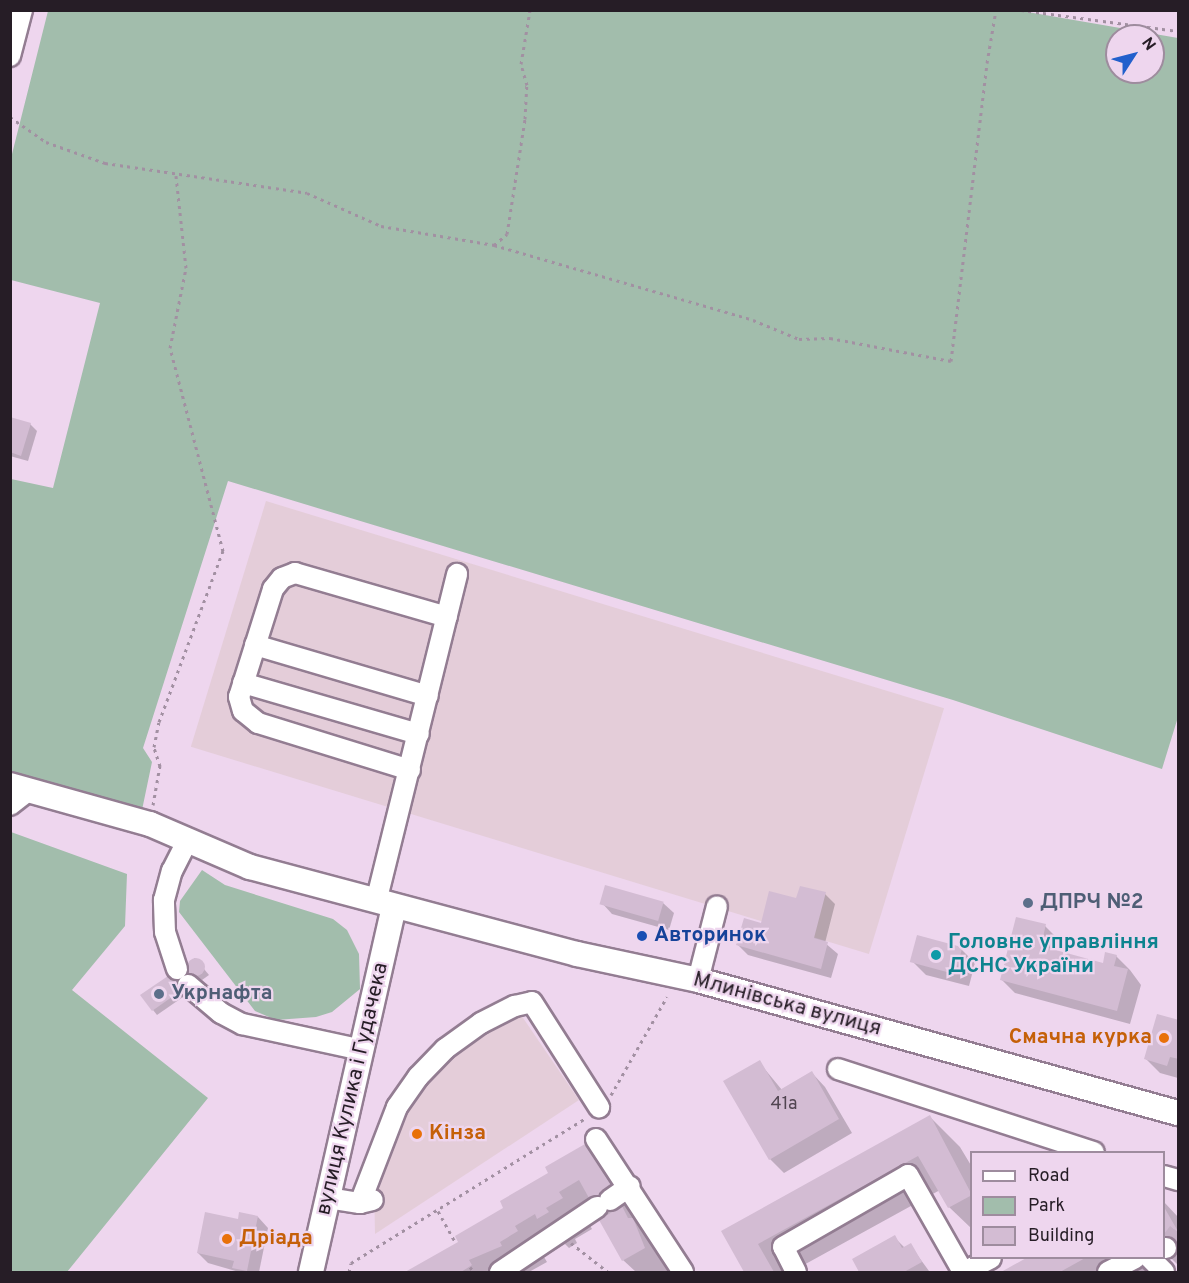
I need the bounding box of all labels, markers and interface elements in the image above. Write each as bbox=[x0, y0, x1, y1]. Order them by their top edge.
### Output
north arrow bbox=[1105, 24, 1165, 84]
text: N bbox=[1136, 34, 1159, 55]
place label: ДПРЧ №2 bbox=[1040, 890, 1144, 916]
marker: ДПРЧ №2 bbox=[1021, 896, 1035, 910]
place label: Авторинок bbox=[654, 923, 766, 949]
marker: Авторинок bbox=[635, 929, 649, 943]
place label: Головне управління ДСНС України bbox=[948, 930, 1159, 980]
marker: Головне управління ДСНС України bbox=[929, 948, 943, 962]
street label: вулиця Кулика і Гудачека bbox=[312, 960, 394, 1218]
street label: Млинівська вулиця bbox=[690, 968, 884, 1042]
place label: Укрнафта bbox=[171, 981, 273, 1007]
marker: Укрнафта bbox=[152, 987, 166, 1001]
place label: Смачна курка bbox=[1009, 1025, 1152, 1051]
marker: Смачна курка bbox=[1157, 1031, 1171, 1045]
house number: 41а bbox=[771, 1094, 797, 1116]
place label: Кінза bbox=[429, 1121, 486, 1147]
marker: Кінза bbox=[410, 1127, 424, 1141]
legend bbox=[970, 1151, 1165, 1259]
text: Road bbox=[1028, 1165, 1070, 1188]
text: Park bbox=[1028, 1195, 1065, 1218]
text: Building bbox=[1028, 1225, 1094, 1248]
place label: Дріада bbox=[239, 1226, 313, 1252]
marker: Дріада bbox=[220, 1232, 234, 1246]

